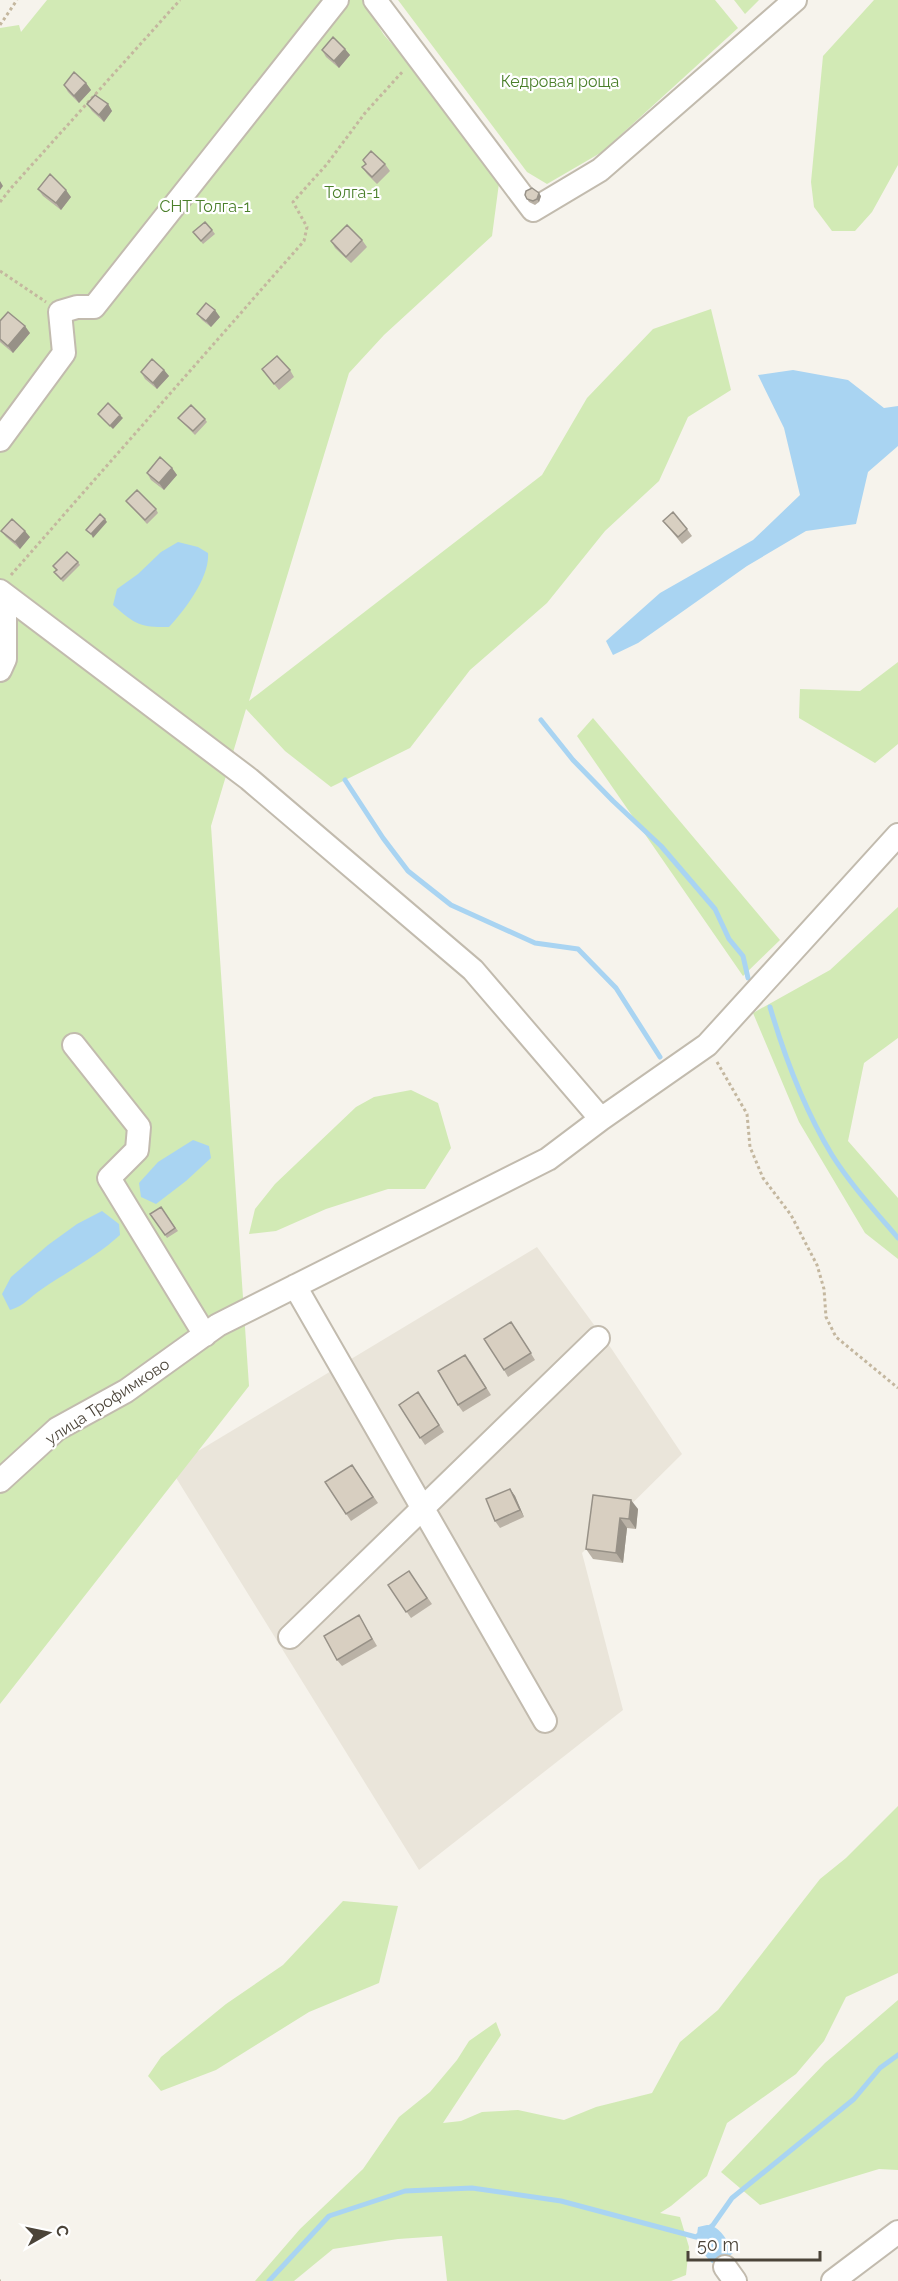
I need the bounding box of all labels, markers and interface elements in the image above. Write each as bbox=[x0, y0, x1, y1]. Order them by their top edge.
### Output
park label: Кедровая роща bbox=[501, 72, 619, 91]
park label: Толга-1 bbox=[324, 183, 380, 202]
park label: СНТ Толга-1 bbox=[160, 197, 251, 216]
street label: улица Трофимково bbox=[42, 1354, 173, 1449]
north arrow bbox=[18, 2203, 78, 2263]
text: С bbox=[52, 2224, 73, 2238]
scale bar bbox=[688, 2224, 820, 2262]
text: 50 m bbox=[697, 2234, 739, 2255]

